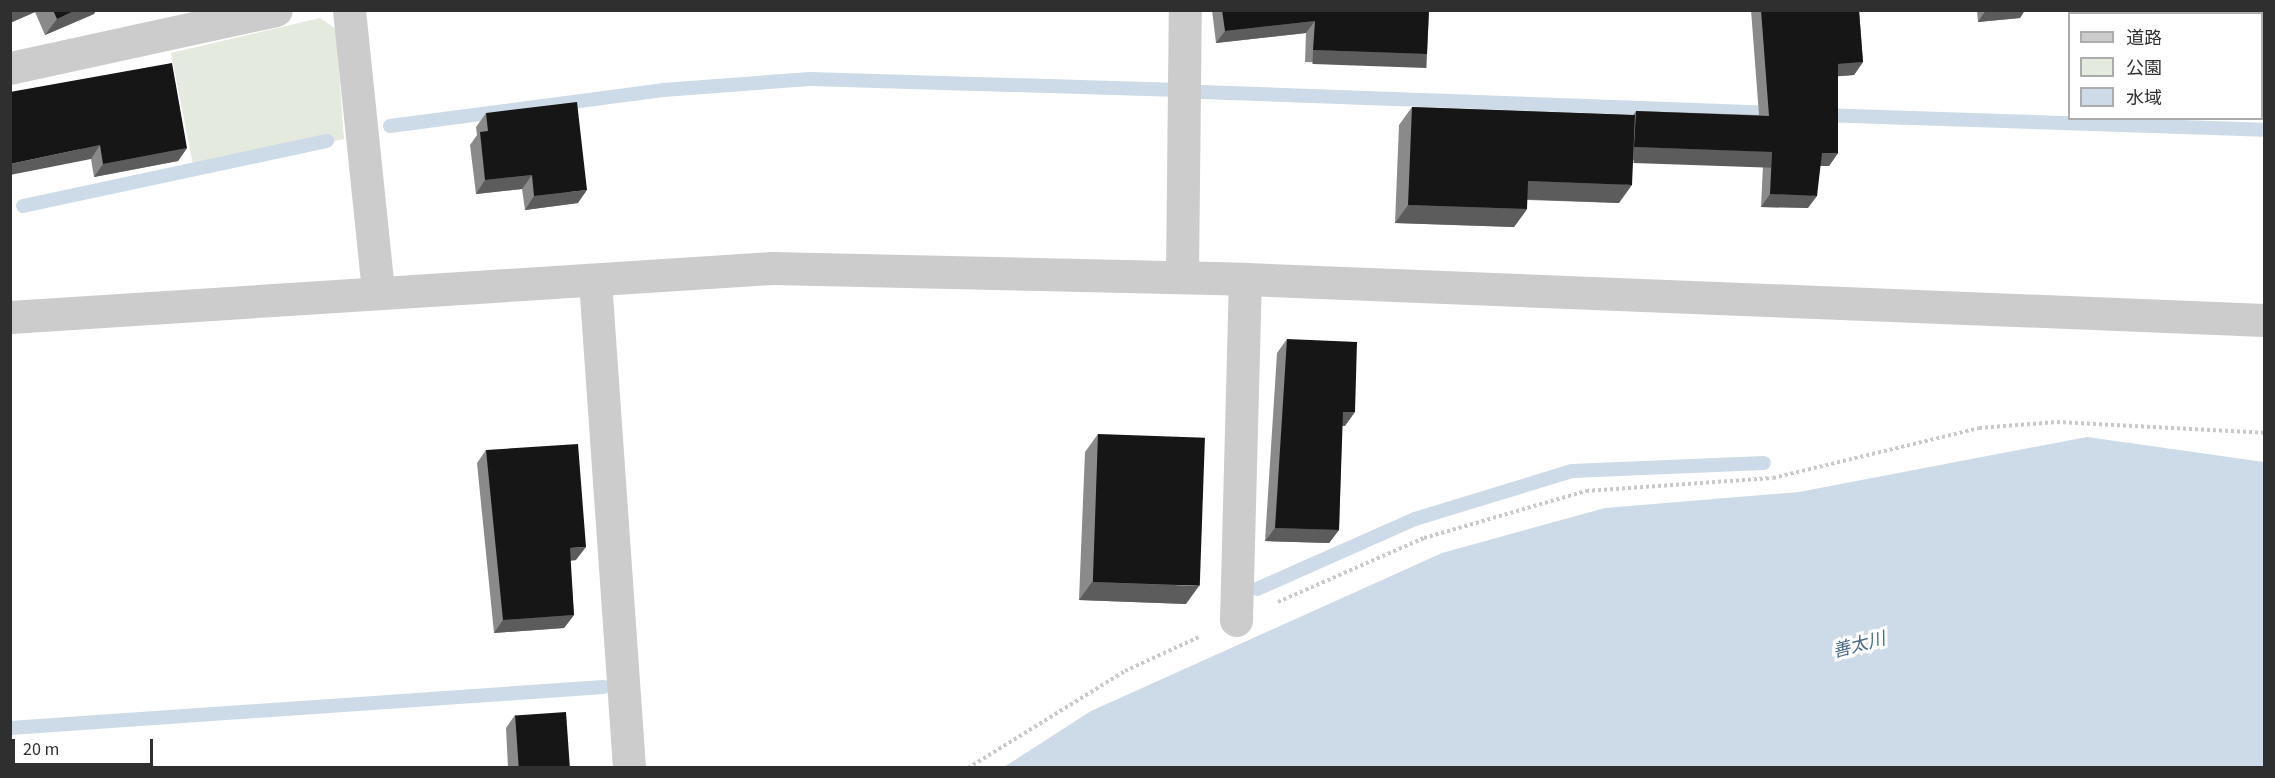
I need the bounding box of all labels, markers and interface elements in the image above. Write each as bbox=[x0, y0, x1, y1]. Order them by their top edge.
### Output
legend bbox=[2068, 12, 2263, 120]
text: 道路 bbox=[2126, 26, 2162, 51]
text: 公園 bbox=[2126, 56, 2162, 81]
text: 水域 bbox=[2126, 86, 2162, 111]
water label: 善太川 bbox=[1830, 629, 1888, 663]
scale bar bbox=[15, 727, 156, 765]
text: 20 m bbox=[23, 737, 59, 762]

